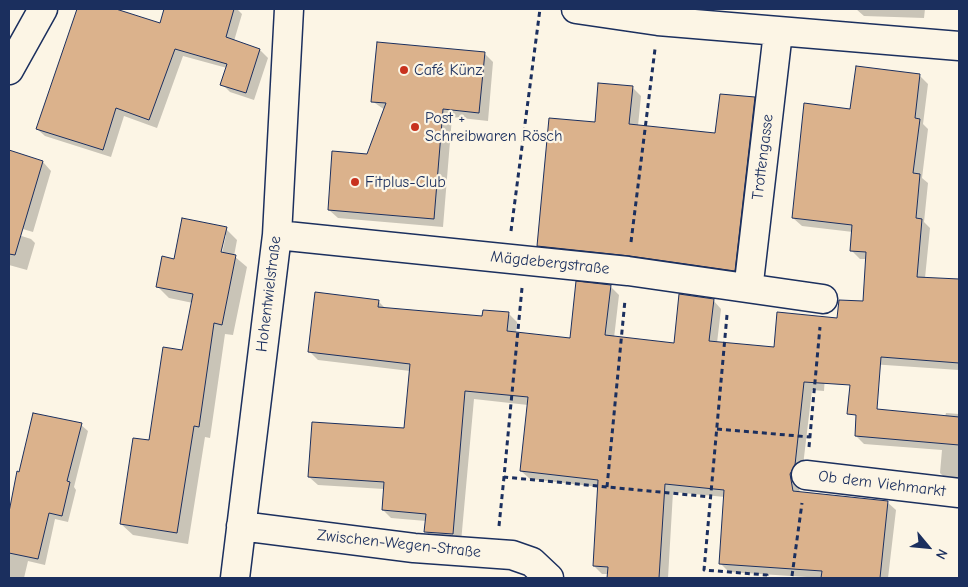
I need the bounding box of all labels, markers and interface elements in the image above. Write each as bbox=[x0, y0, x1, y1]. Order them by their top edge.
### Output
place label: Café Künz bbox=[414, 60, 482, 80]
marker: Café Künz bbox=[398, 64, 410, 76]
place label: Post + Schreibwaren Rösch bbox=[425, 108, 563, 146]
street label: Trottengasse bbox=[748, 113, 778, 201]
marker: Post + Schreibwaren Rösch bbox=[409, 121, 421, 133]
place label: Fitplus-Club bbox=[365, 172, 446, 192]
marker: Fitplus-Club bbox=[349, 176, 361, 188]
street label: Hohentwielstraße bbox=[252, 235, 286, 353]
street label: Mägdebergstraße bbox=[490, 247, 610, 279]
street label: Ob dem Viehmarkt bbox=[817, 467, 947, 501]
north arrow bbox=[903, 522, 953, 572]
street label: Zwischen-Wegen-Straße bbox=[316, 526, 482, 562]
text: N bbox=[932, 546, 951, 562]

